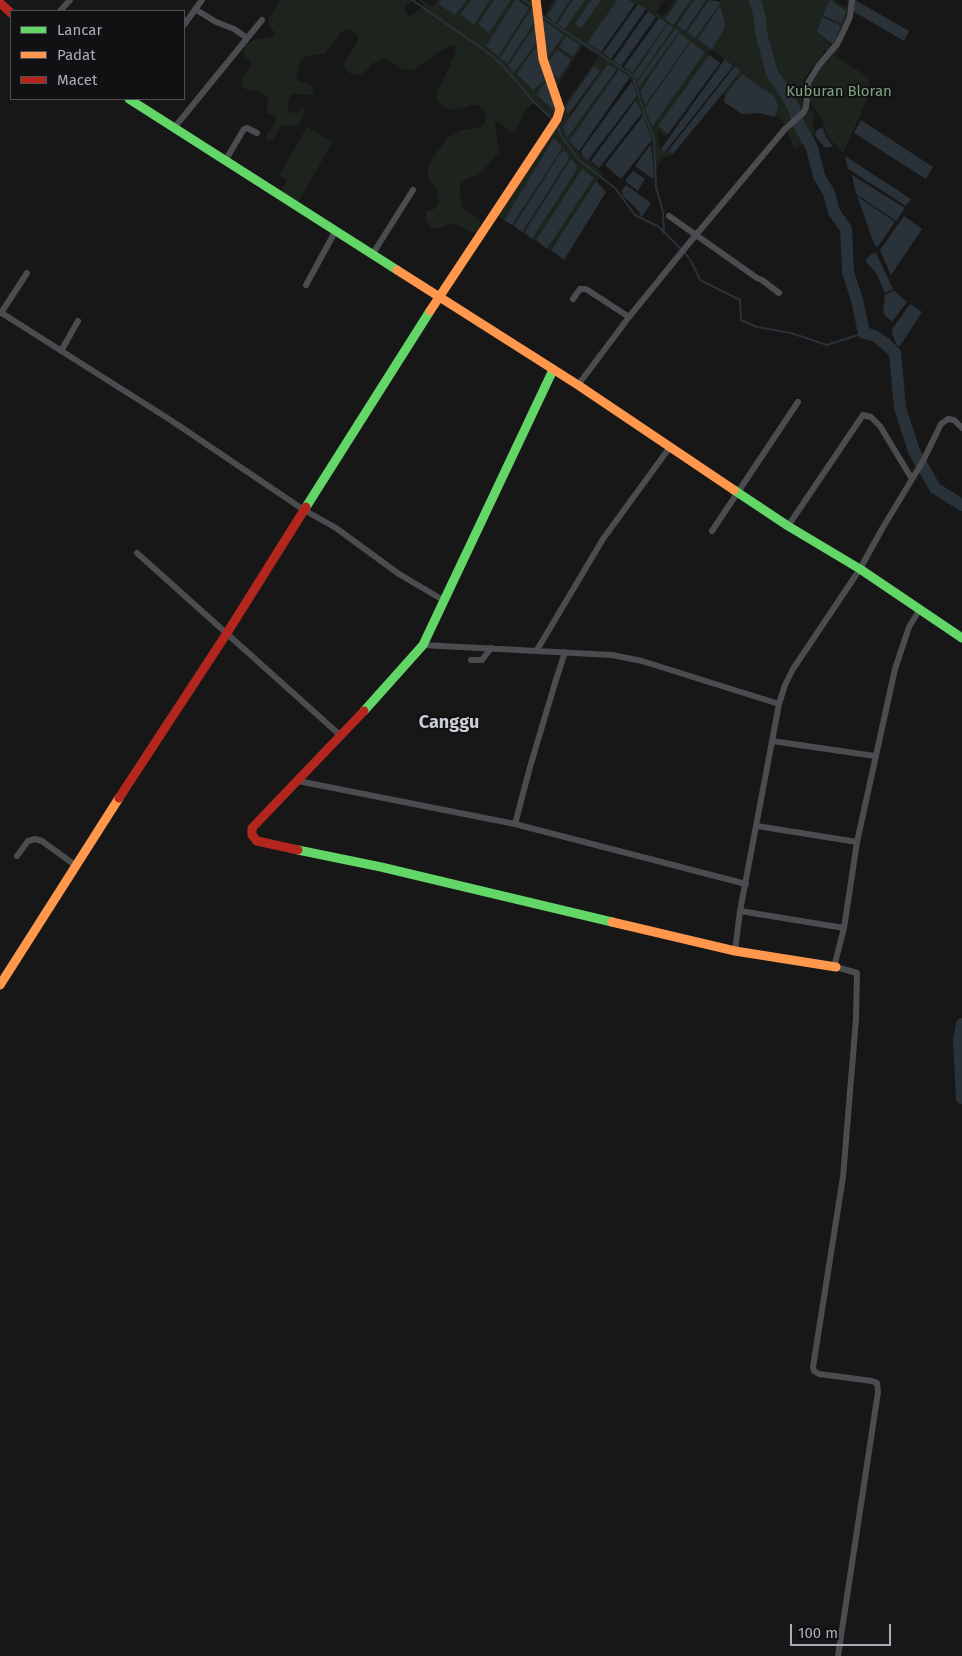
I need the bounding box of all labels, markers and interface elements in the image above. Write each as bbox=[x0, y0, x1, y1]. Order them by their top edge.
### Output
legend bbox=[10, 10, 185, 100]
text: Lancar bbox=[57, 21, 102, 39]
text: Padat bbox=[57, 46, 96, 64]
text: Macet bbox=[57, 71, 97, 89]
park label: Kuburan Bloran bbox=[786, 83, 892, 101]
district label: Canggu bbox=[419, 712, 479, 734]
scale bar bbox=[792, 1614, 893, 1646]
text: 100 m bbox=[798, 1624, 838, 1642]

